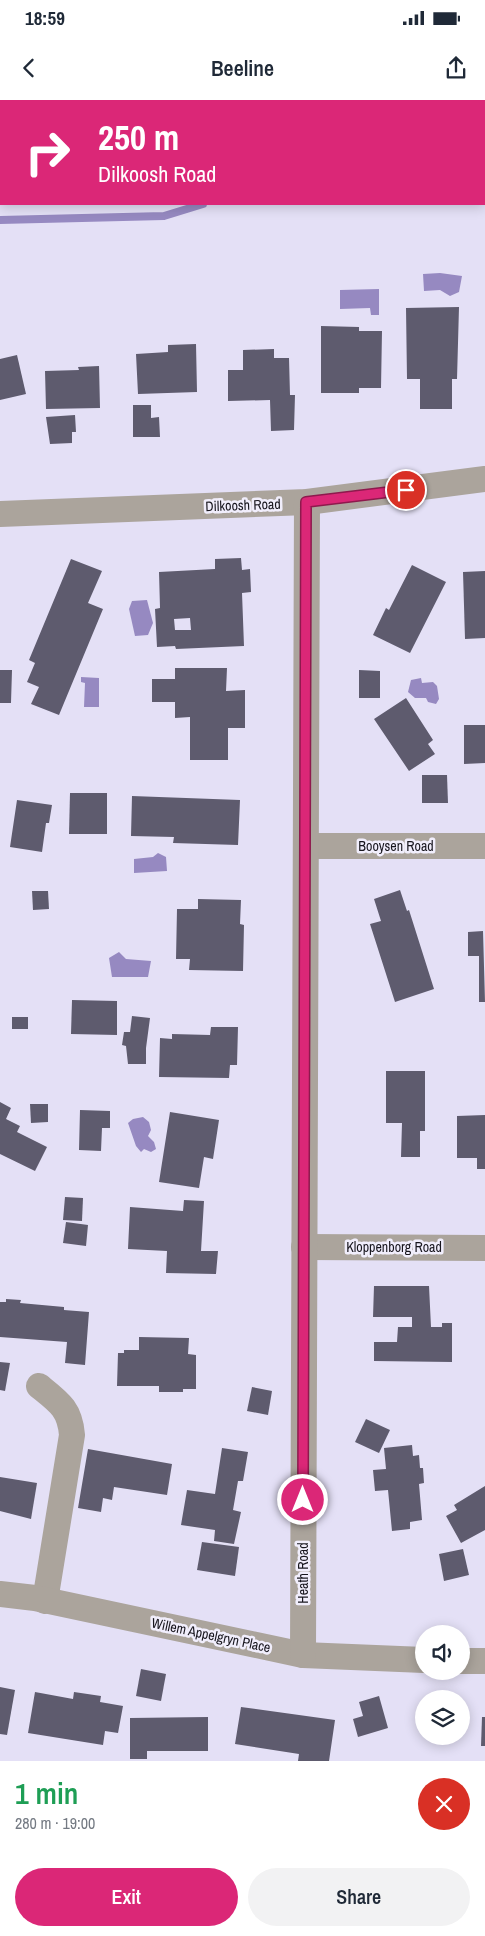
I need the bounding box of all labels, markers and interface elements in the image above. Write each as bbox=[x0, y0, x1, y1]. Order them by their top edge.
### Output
text: 18:59 bbox=[25, 5, 65, 31]
text: Beeline bbox=[211, 53, 274, 83]
icon: back bbox=[15, 54, 43, 82]
icon: share bbox=[442, 54, 470, 82]
text: 250 m bbox=[98, 114, 179, 161]
icon: right bbox=[15, 120, 80, 185]
text: Dilkoosh Road bbox=[98, 159, 216, 189]
pin bbox=[385, 469, 427, 511]
icon: arrive bbox=[392, 476, 420, 504]
street label: Dilkoosh Road bbox=[205, 495, 281, 515]
street label: Booysen Road bbox=[358, 837, 434, 855]
street label: Kloppenborg Road bbox=[346, 1238, 442, 1256]
position arrow bbox=[276, 1473, 328, 1525]
street label: Heath Road bbox=[294, 1542, 312, 1604]
street label: Willem Appelgryn Place bbox=[150, 1614, 272, 1656]
map controls bbox=[415, 1625, 470, 1745]
button: sound bbox=[415, 1625, 470, 1680]
button: layers bbox=[415, 1690, 470, 1745]
text: 1 min bbox=[15, 1773, 78, 1813]
button: close bbox=[418, 1778, 470, 1830]
text: 280 m · 19:00 bbox=[15, 1812, 95, 1834]
button: Exit bbox=[15, 1868, 238, 1926]
button: Share bbox=[248, 1868, 470, 1926]

